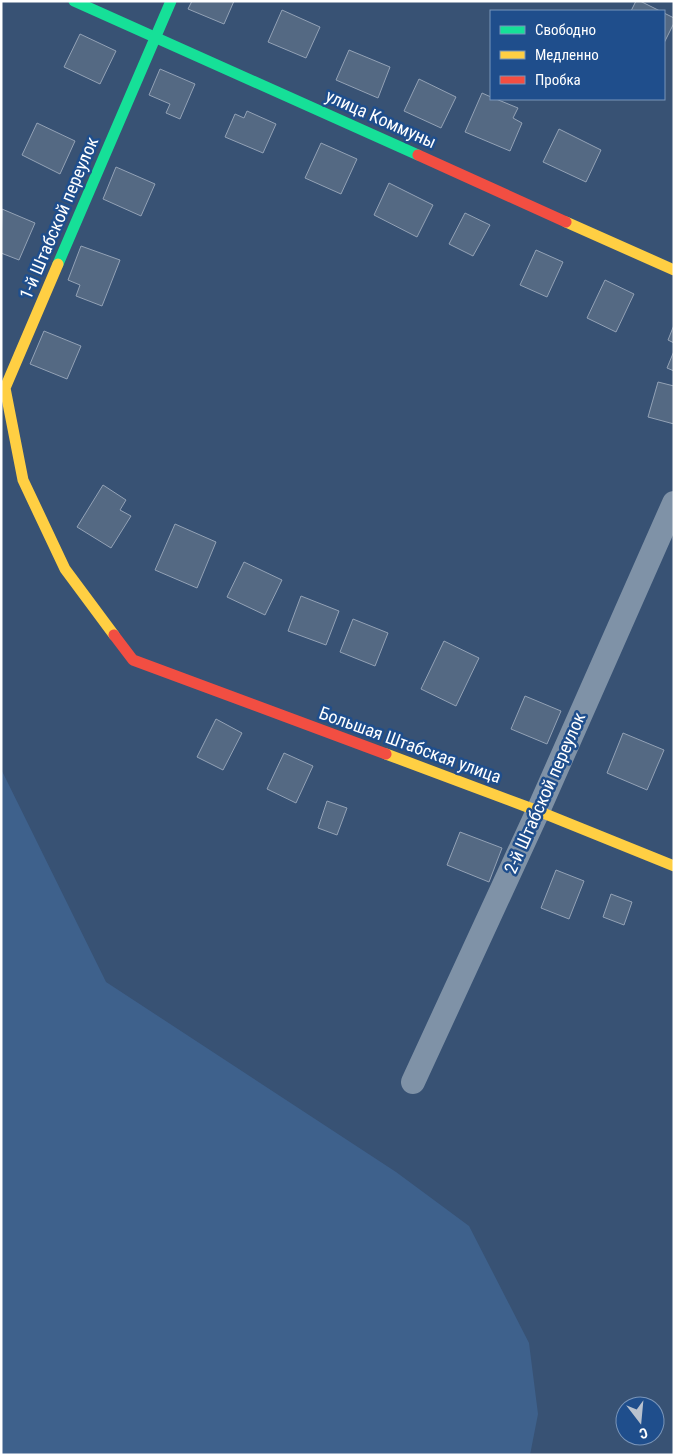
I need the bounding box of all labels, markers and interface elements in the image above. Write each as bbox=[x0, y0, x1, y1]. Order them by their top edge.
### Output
legend bbox=[490, 10, 665, 100]
text: Свободно bbox=[535, 21, 596, 39]
text: Медленно bbox=[535, 46, 599, 64]
text: Пробка bbox=[535, 71, 581, 89]
street label: улица Коммуны bbox=[323, 85, 440, 152]
street label: 1-й Штабской переулок bbox=[15, 133, 102, 302]
street label: Большая Штабская улица bbox=[316, 702, 504, 787]
street label: 2-й Штабской переулок bbox=[500, 709, 590, 877]
north arrow bbox=[615, 1396, 665, 1446]
text: С bbox=[638, 1425, 650, 1442]

